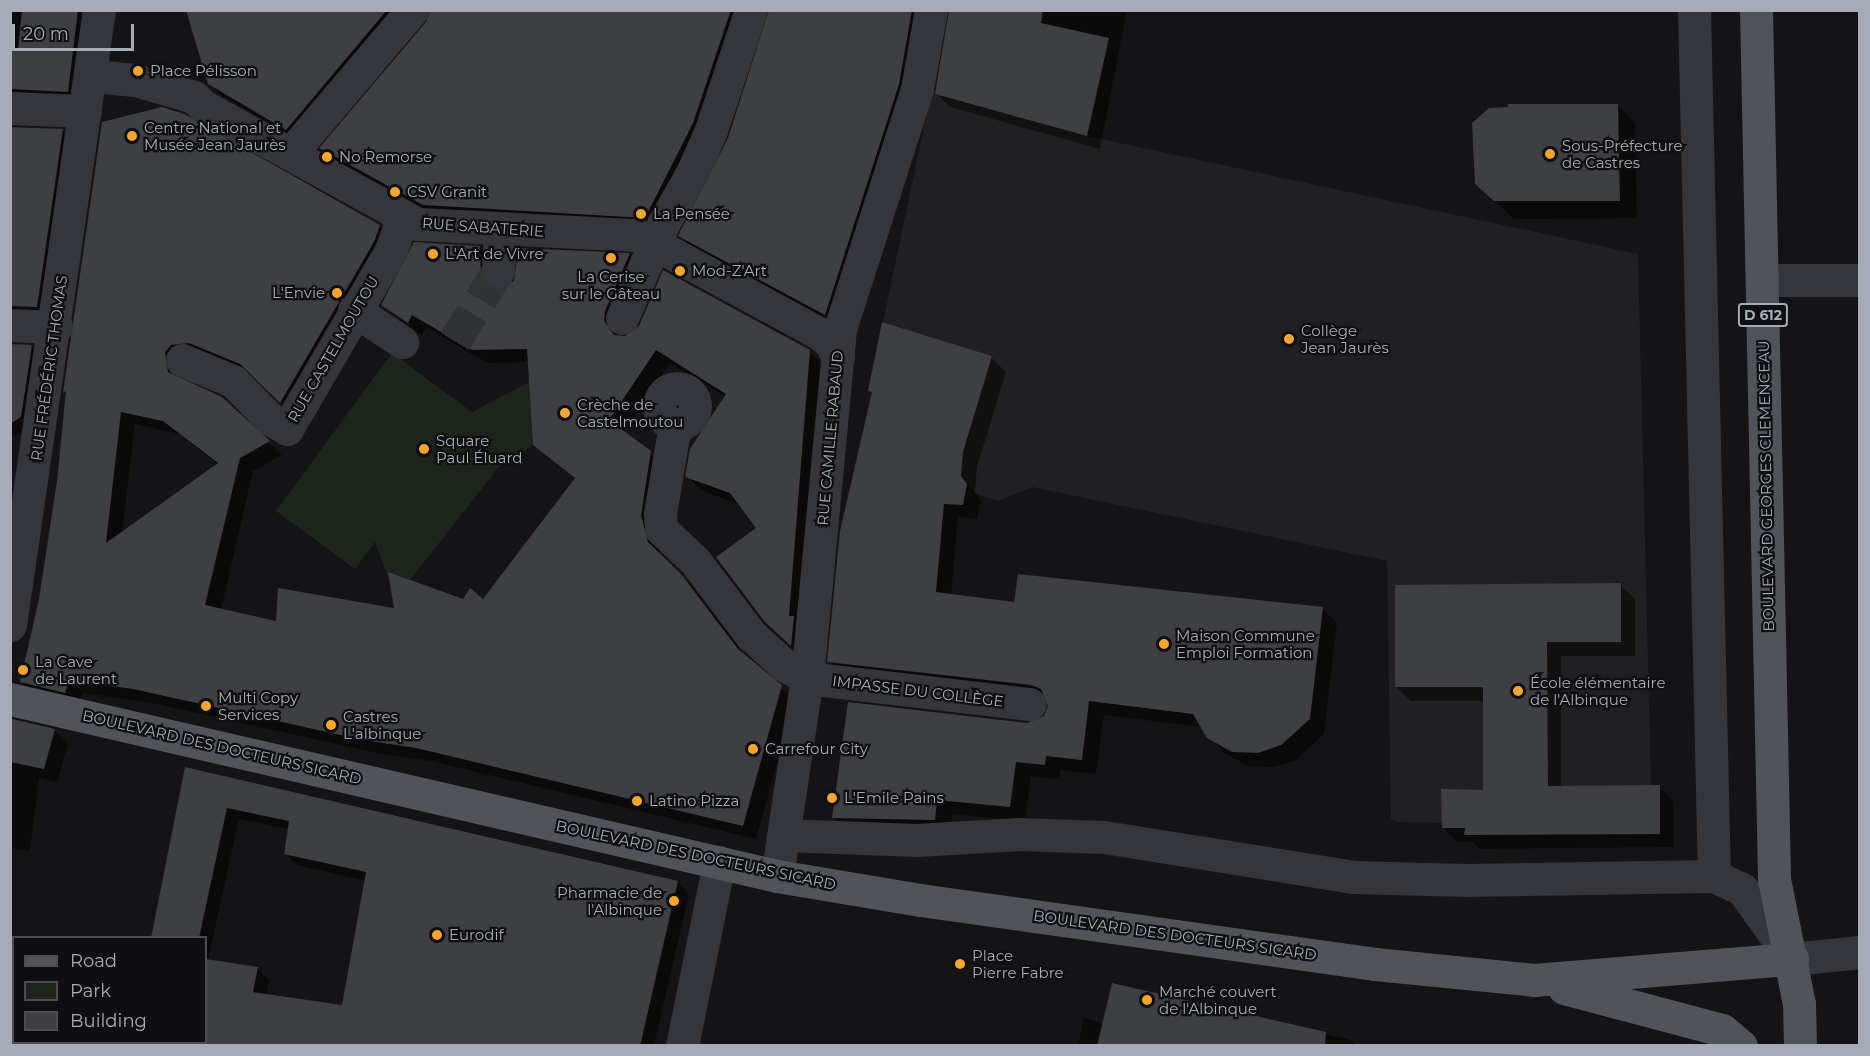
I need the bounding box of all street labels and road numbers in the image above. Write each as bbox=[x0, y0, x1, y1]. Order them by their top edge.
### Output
street label: RUE SABATERIE bbox=[421, 214, 545, 240]
street label: RUE CASTELMOUTOU bbox=[284, 273, 382, 425]
street label: RUE FRÉDÉRIC THOMAS bbox=[27, 274, 71, 462]
road number: D 612 bbox=[1738, 304, 1788, 326]
street label: BOULEVARD GEORGES CLEMENCEAU bbox=[1754, 340, 1778, 632]
street label: RUE CAMILLE RABAUD bbox=[813, 350, 847, 526]
street label: IMPASSE DU COLLÈGE bbox=[831, 672, 1005, 710]
street label: BOULEVARD DES DOCTEURS SICARD bbox=[81, 706, 363, 788]
street label: BOULEVARD DES DOCTEURS SICARD bbox=[554, 816, 838, 894]
street label: BOULEVARD DES DOCTEURS SICARD bbox=[1032, 906, 1318, 964]

